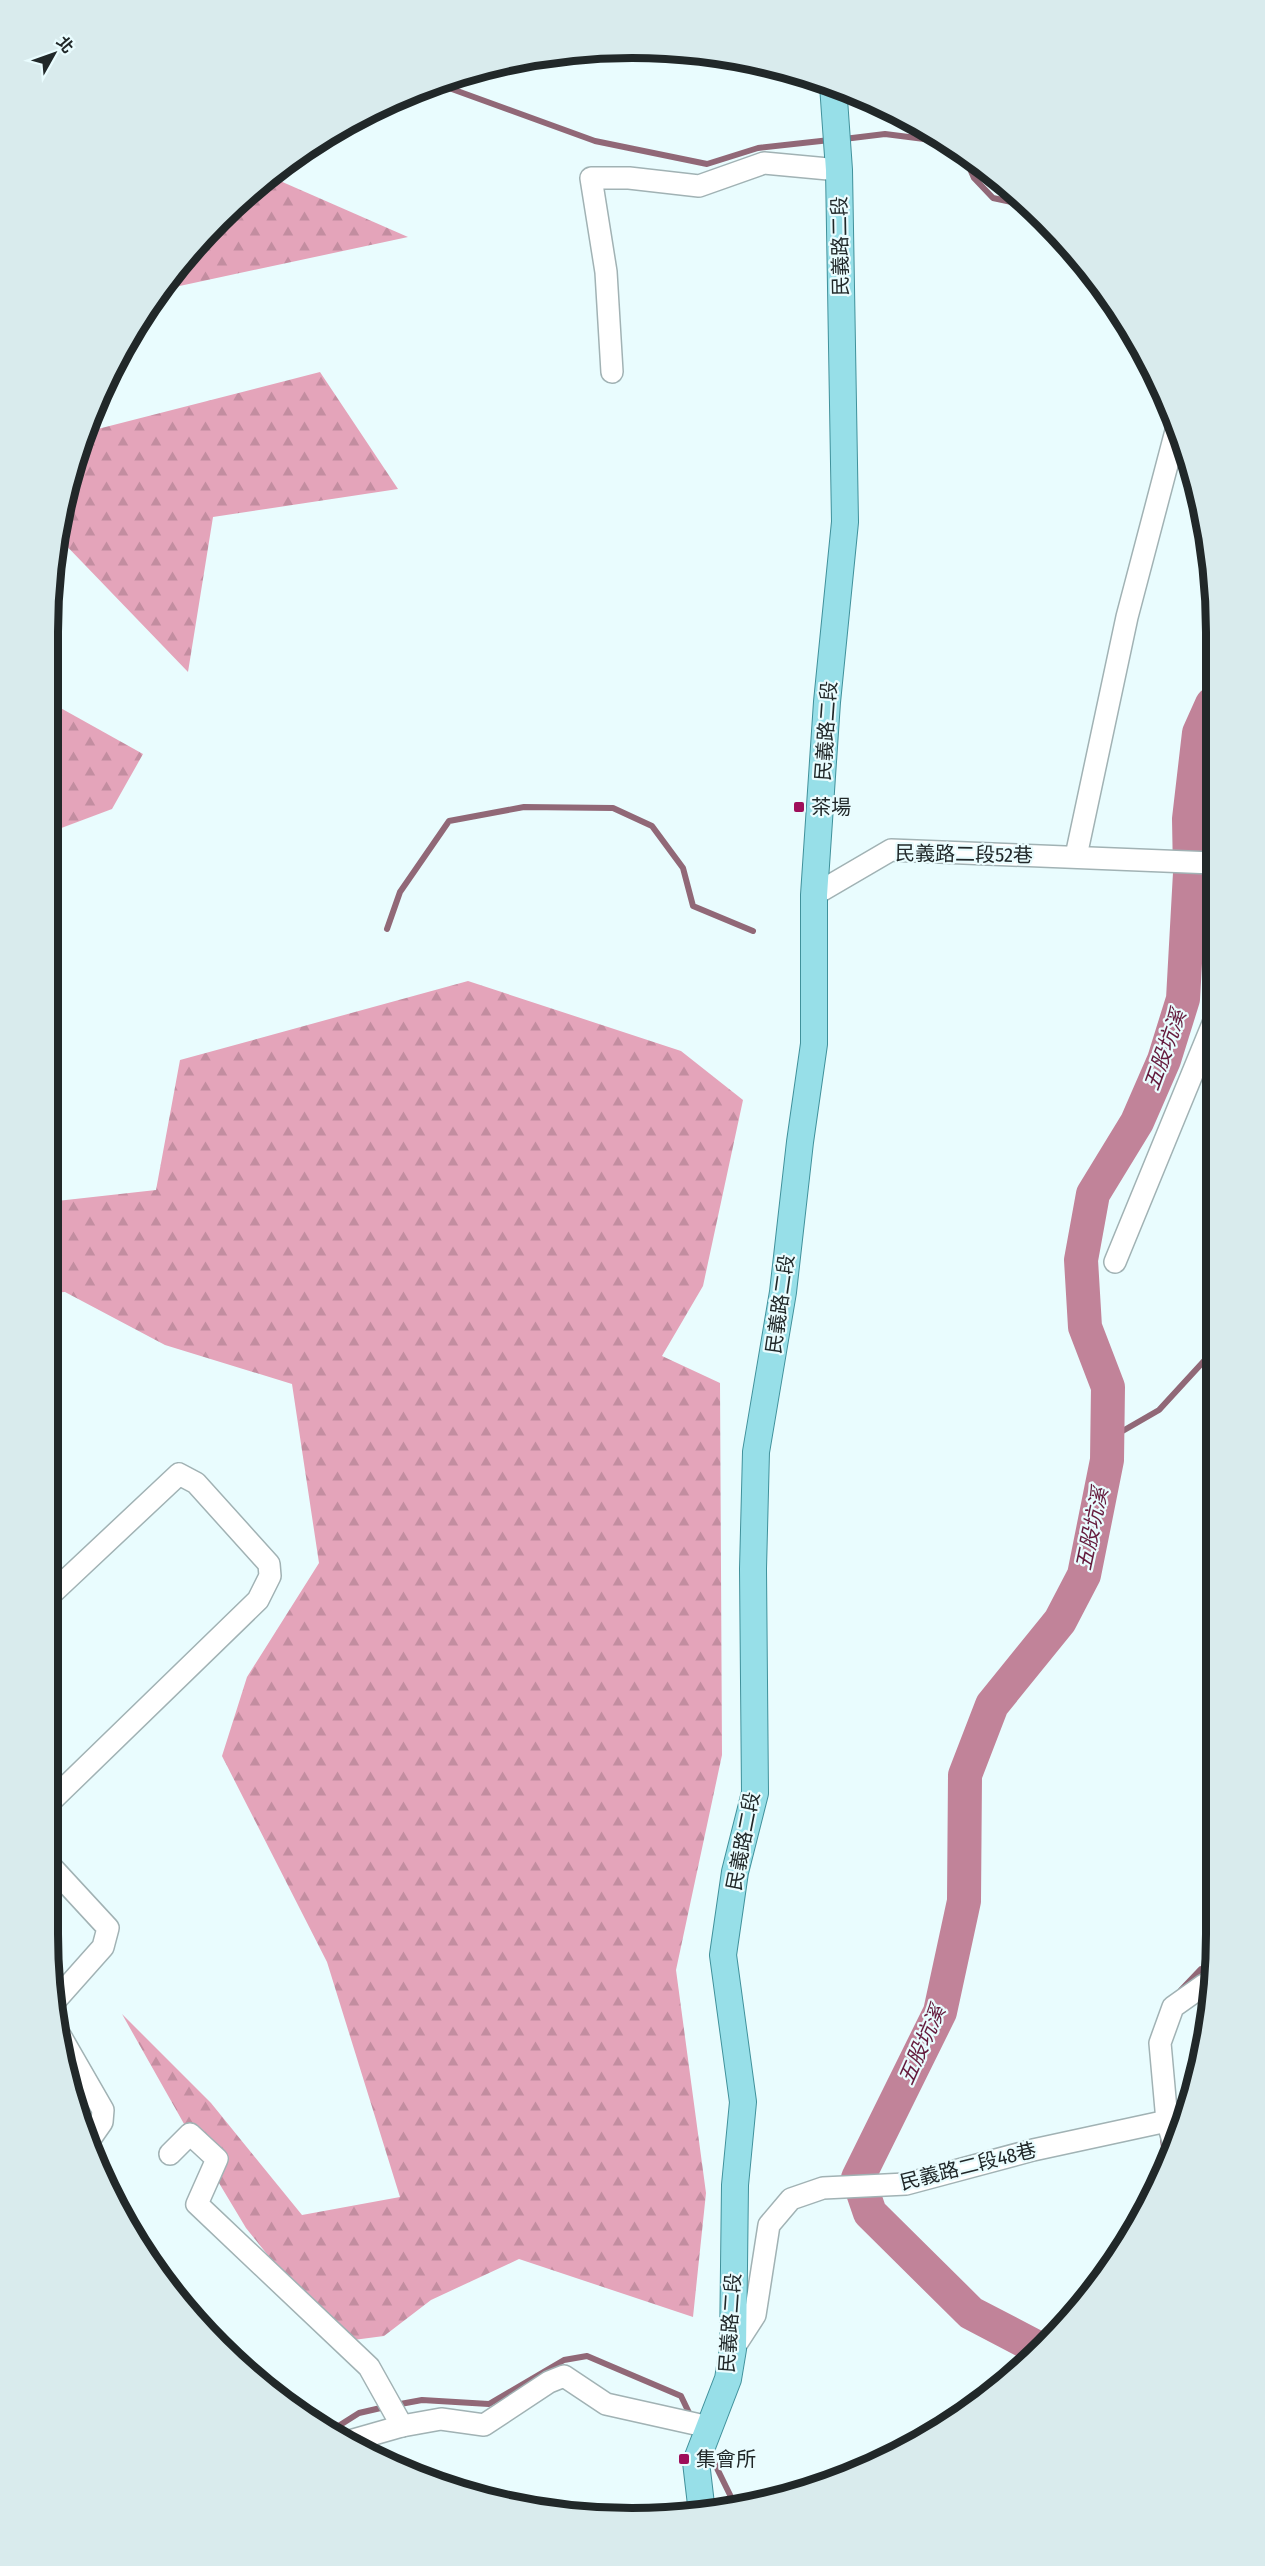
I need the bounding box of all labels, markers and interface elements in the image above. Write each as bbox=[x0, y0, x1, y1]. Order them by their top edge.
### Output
north arrow bbox=[24, 24, 84, 84]
text: 北 bbox=[53, 32, 78, 57]
street label: 民義路二段 bbox=[827, 196, 853, 296]
street label: 民義路二段 bbox=[811, 680, 841, 782]
place label: 茶場 bbox=[811, 795, 851, 819]
marker: 茶場 bbox=[792, 800, 806, 814]
street label: 民義路二段52巷 bbox=[895, 841, 1033, 867]
water label: 五股坑溪 bbox=[1138, 1003, 1193, 1094]
street label: 民義路二段 bbox=[761, 1253, 799, 1355]
water label: 五股坑溪 bbox=[1071, 1482, 1114, 1573]
street label: 民義路二段 bbox=[722, 1790, 764, 1892]
water label: 五股坑溪 bbox=[893, 1999, 952, 2089]
street label: 民義路二段48巷 bbox=[897, 2137, 1039, 2195]
street label: 民義路二段 bbox=[715, 2272, 745, 2374]
place label: 集會所 bbox=[696, 2447, 756, 2471]
marker: 集會所 bbox=[677, 2452, 691, 2466]

